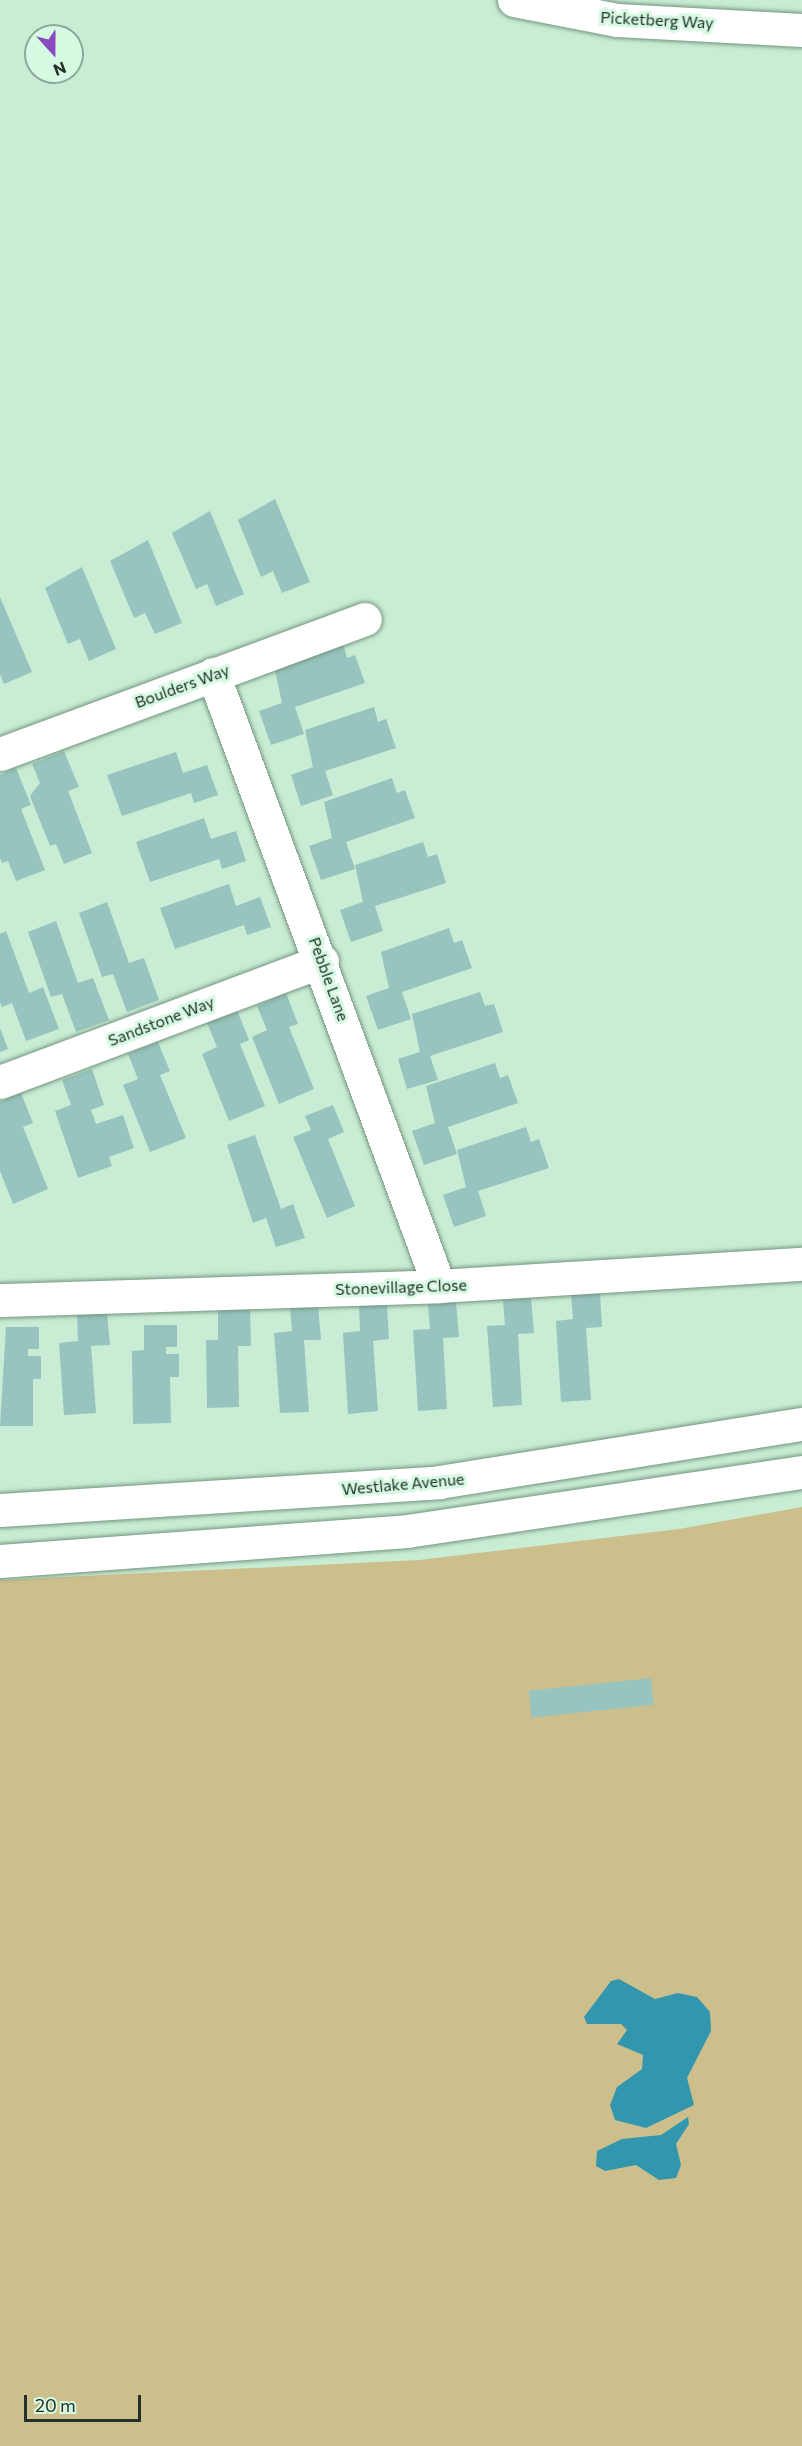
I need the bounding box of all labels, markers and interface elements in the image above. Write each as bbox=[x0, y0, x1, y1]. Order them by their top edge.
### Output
street label: Picketberg Way bbox=[600, 7, 714, 33]
north arrow bbox=[24, 24, 84, 84]
text: N bbox=[51, 58, 69, 80]
street label: Boulders Way bbox=[132, 660, 232, 712]
street label: Pebble Lane bbox=[305, 934, 353, 1024]
street label: Sandstone Way bbox=[105, 992, 217, 1050]
street label: Stonevillage Close bbox=[335, 1275, 467, 1299]
street label: Westlake Avenue bbox=[341, 1469, 465, 1499]
scale bar bbox=[27, 2383, 144, 2421]
text: 20 m bbox=[35, 2394, 76, 2416]

